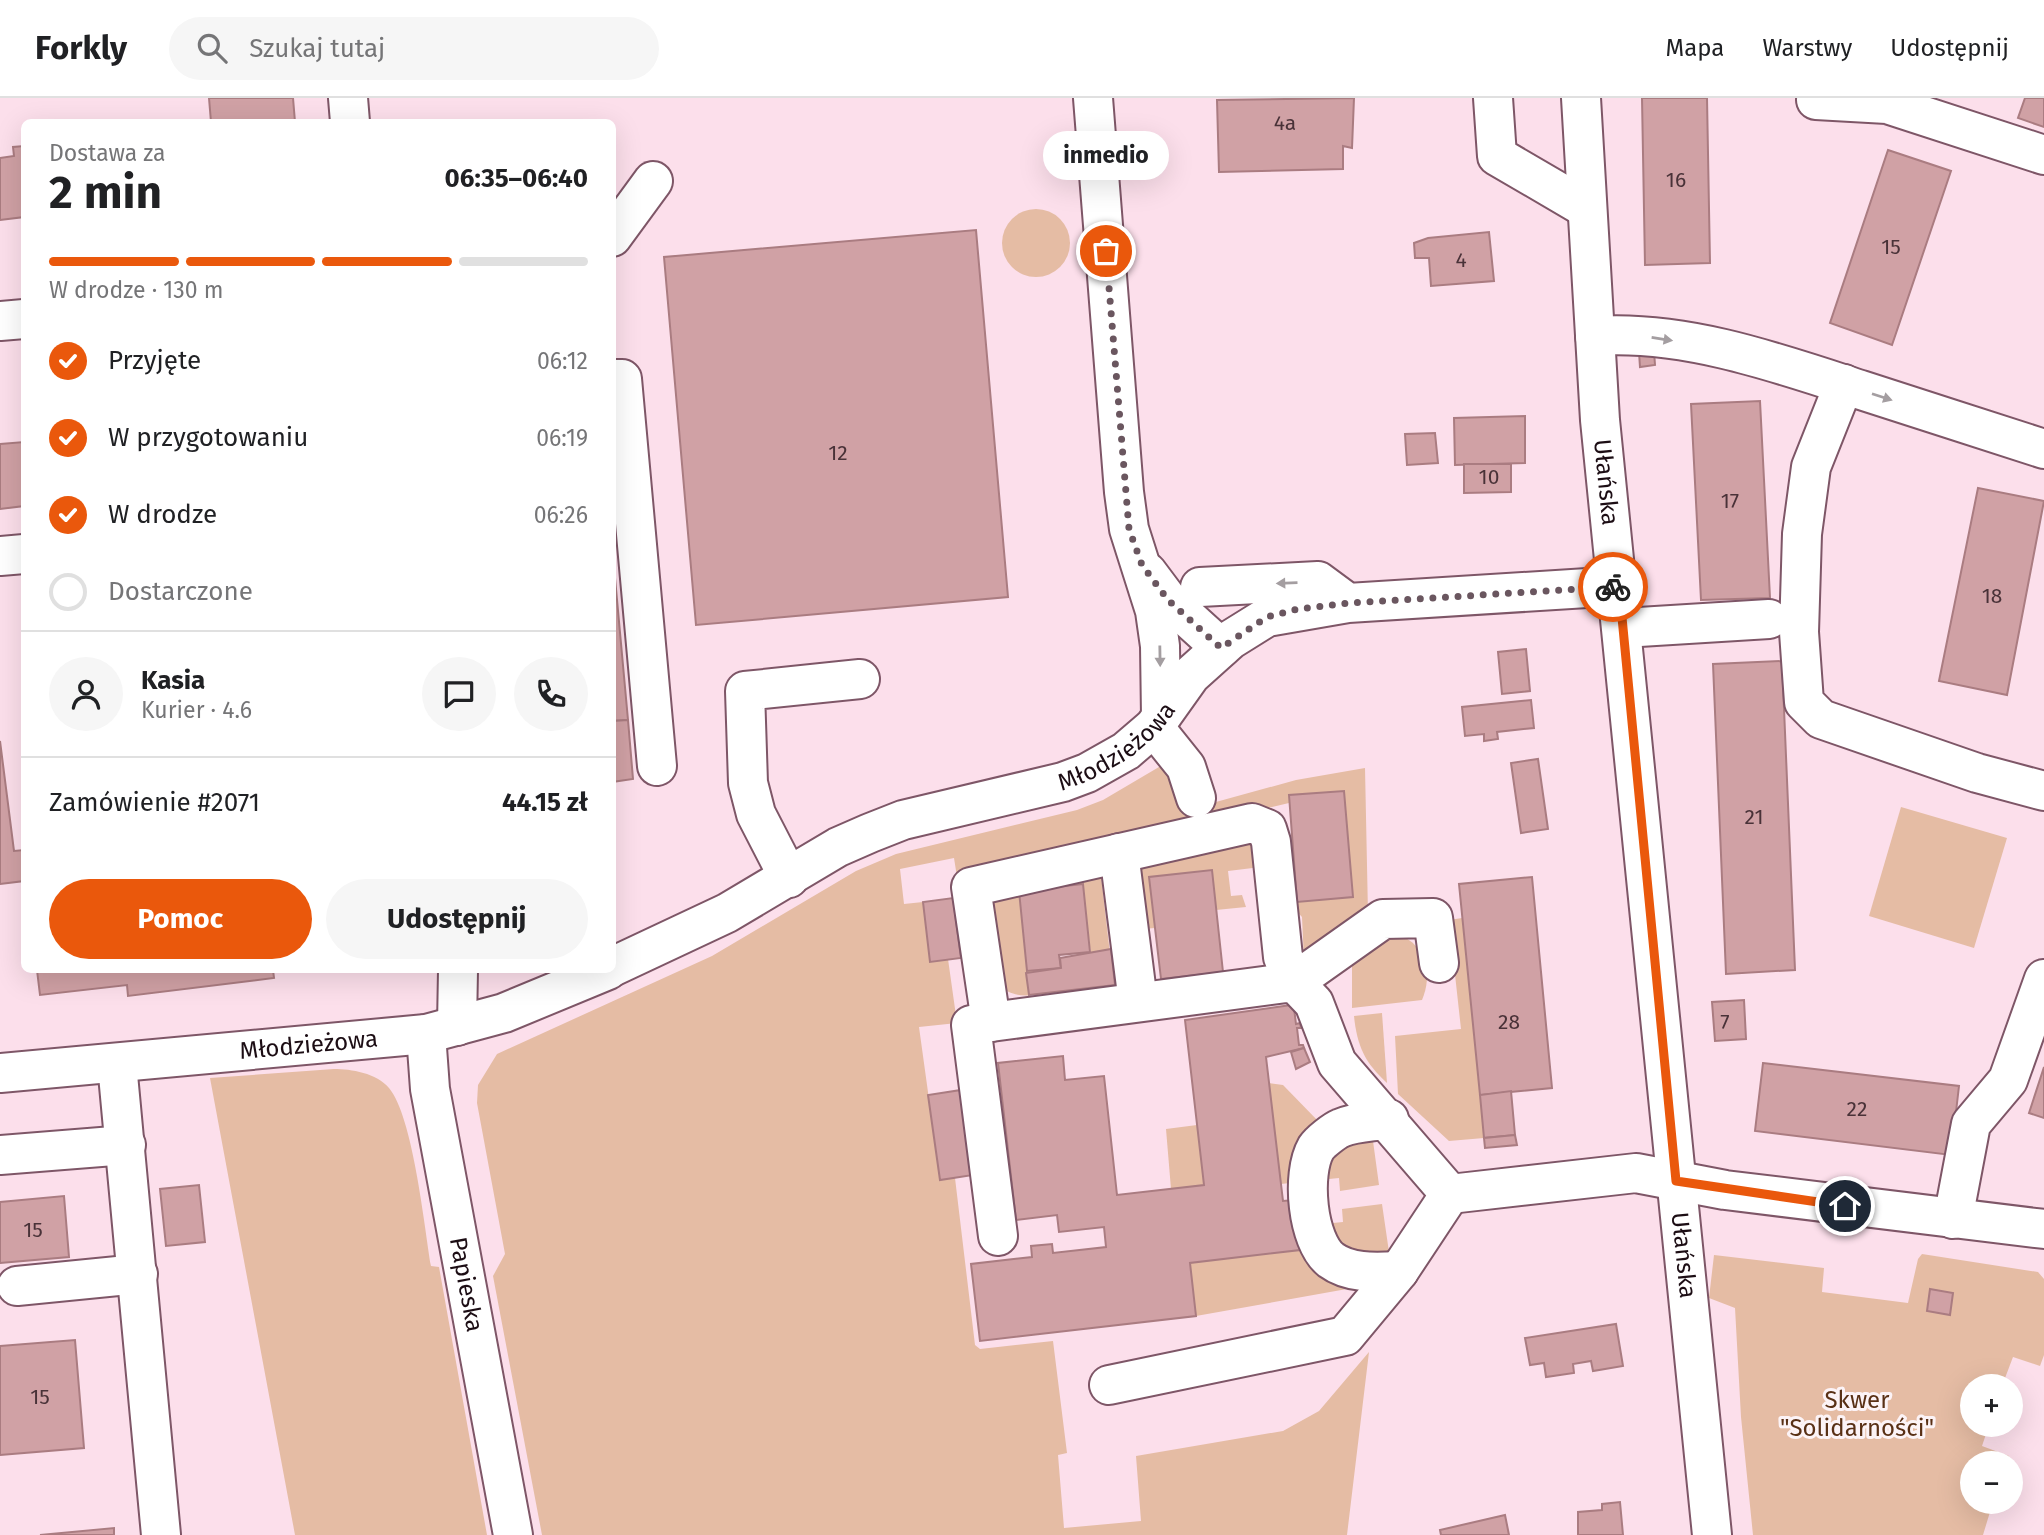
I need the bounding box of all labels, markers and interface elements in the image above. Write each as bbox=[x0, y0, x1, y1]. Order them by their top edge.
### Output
search box bbox=[169, 17, 659, 80]
text: Forkly bbox=[35, 28, 127, 68]
icon: search bbox=[193, 29, 231, 67]
text: Szukaj tutaj bbox=[249, 33, 385, 64]
text: Mapa bbox=[1666, 34, 1724, 62]
text: Warstwy bbox=[1762, 34, 1852, 62]
text: Udostępnij bbox=[1890, 34, 2009, 62]
house number: 4a bbox=[1274, 110, 1296, 136]
callout: inmedio bbox=[1043, 132, 1169, 181]
text: Dostawa za bbox=[49, 139, 166, 167]
text: inmedio bbox=[1063, 141, 1149, 169]
text: 06:35–06:40 bbox=[445, 163, 588, 194]
text: 2 min bbox=[49, 165, 162, 220]
house number: 16 bbox=[1666, 167, 1686, 193]
pin bbox=[1076, 221, 1136, 281]
icon: bag bbox=[1087, 232, 1125, 270]
house number: 15 bbox=[1881, 234, 1901, 260]
house number: 4 bbox=[1455, 247, 1467, 273]
text: W drodze · 130 m bbox=[49, 276, 223, 304]
one-way arrow bbox=[1652, 334, 1674, 345]
icon: check bbox=[49, 342, 87, 380]
text: Przyjęte bbox=[108, 345, 201, 376]
text: 06:12 bbox=[537, 347, 588, 375]
one-way arrow bbox=[1872, 392, 1893, 402]
icon: check bbox=[49, 419, 87, 457]
text: W przygotowaniu bbox=[108, 422, 308, 453]
text: 06:19 bbox=[536, 424, 588, 452]
street label: Ułańska bbox=[1588, 438, 1624, 527]
house number: 12 bbox=[828, 440, 848, 466]
house number: 10 bbox=[1479, 464, 1499, 490]
house number: 17 bbox=[1721, 488, 1739, 514]
icon: check bbox=[49, 496, 87, 534]
text: W drodze bbox=[108, 499, 217, 530]
text: 06:26 bbox=[534, 501, 588, 529]
courier bbox=[1578, 552, 1648, 622]
icon: bike bbox=[1594, 568, 1632, 606]
text: Dostarczone bbox=[108, 576, 253, 607]
one-way arrow bbox=[1276, 577, 1298, 588]
house number: 18 bbox=[1982, 583, 2002, 609]
one-way arrow bbox=[1154, 645, 1166, 667]
button: person bbox=[49, 657, 123, 731]
button: chat bbox=[422, 657, 496, 731]
button: phone bbox=[514, 657, 588, 731]
text: Kasia bbox=[141, 665, 205, 696]
text: Kurier · 4.6 bbox=[141, 696, 252, 724]
street label: Młodzieżowa bbox=[1054, 697, 1181, 797]
text: Zamówienie #2071 bbox=[49, 787, 260, 818]
text: 44.15 zł bbox=[502, 787, 588, 818]
house number: 21 bbox=[1745, 804, 1763, 830]
button: Pomoc bbox=[49, 879, 312, 959]
button: Udostępnij bbox=[326, 879, 588, 959]
house number: 28 bbox=[1498, 1009, 1520, 1035]
house number: 7 bbox=[1720, 1009, 1730, 1035]
street label: Młodzieżowa bbox=[238, 1024, 379, 1065]
house number: 22 bbox=[1847, 1096, 1867, 1122]
pin bbox=[1815, 1176, 1875, 1236]
icon: home bbox=[1826, 1187, 1864, 1225]
street label: Ułańska bbox=[1666, 1211, 1702, 1300]
house number: 15 bbox=[23, 1217, 43, 1243]
street label: Papieska bbox=[444, 1235, 489, 1334]
map controls bbox=[1960, 1374, 2023, 1514]
button: + bbox=[1960, 1374, 2023, 1437]
house number: 15 bbox=[30, 1384, 50, 1410]
park label: Skwer "Solidarności" bbox=[1780, 1386, 1934, 1442]
button: − bbox=[1960, 1451, 2023, 1514]

